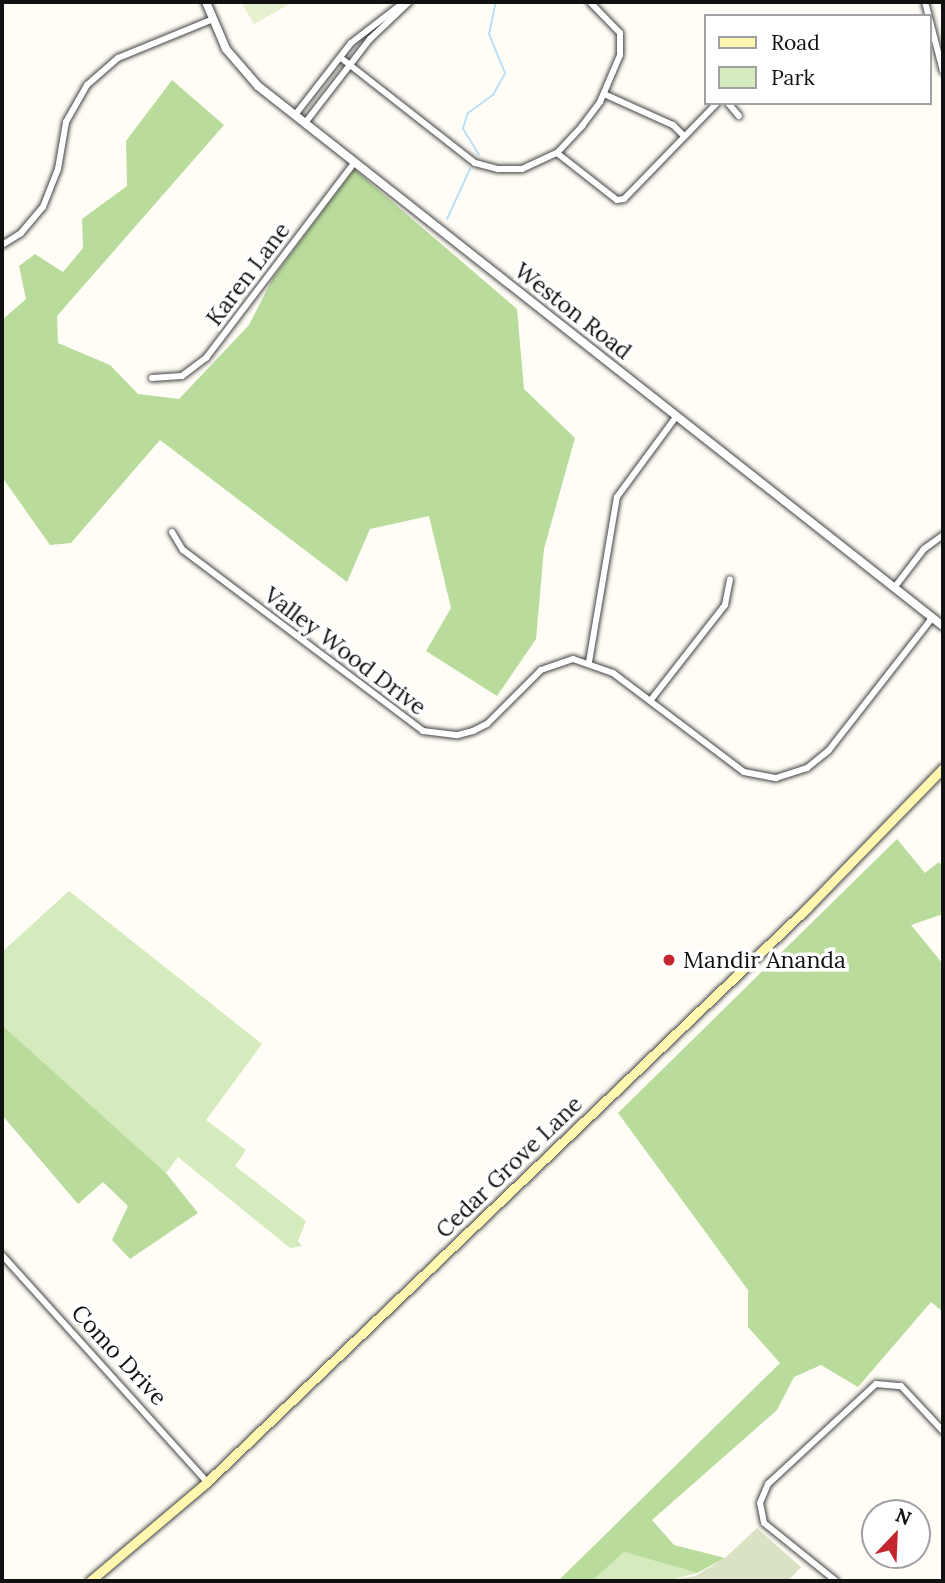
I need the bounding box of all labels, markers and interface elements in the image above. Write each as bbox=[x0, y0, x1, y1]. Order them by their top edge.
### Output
legend bbox=[704, 14, 931, 105]
text: Road bbox=[771, 29, 820, 56]
text: Park bbox=[771, 64, 815, 91]
street label: Karen Lane bbox=[200, 217, 296, 331]
street label: Weston Road bbox=[509, 257, 637, 365]
street label: Valley Wood Drive bbox=[259, 581, 431, 721]
place label: Mandir Ananda bbox=[683, 946, 846, 974]
marker: Mandir Ananda bbox=[661, 952, 677, 968]
street label: Cedar Grove Lane bbox=[430, 1090, 588, 1244]
street label: Como Drive bbox=[66, 1299, 172, 1411]
north arrow bbox=[861, 1499, 931, 1569]
text: N bbox=[892, 1503, 915, 1530]

